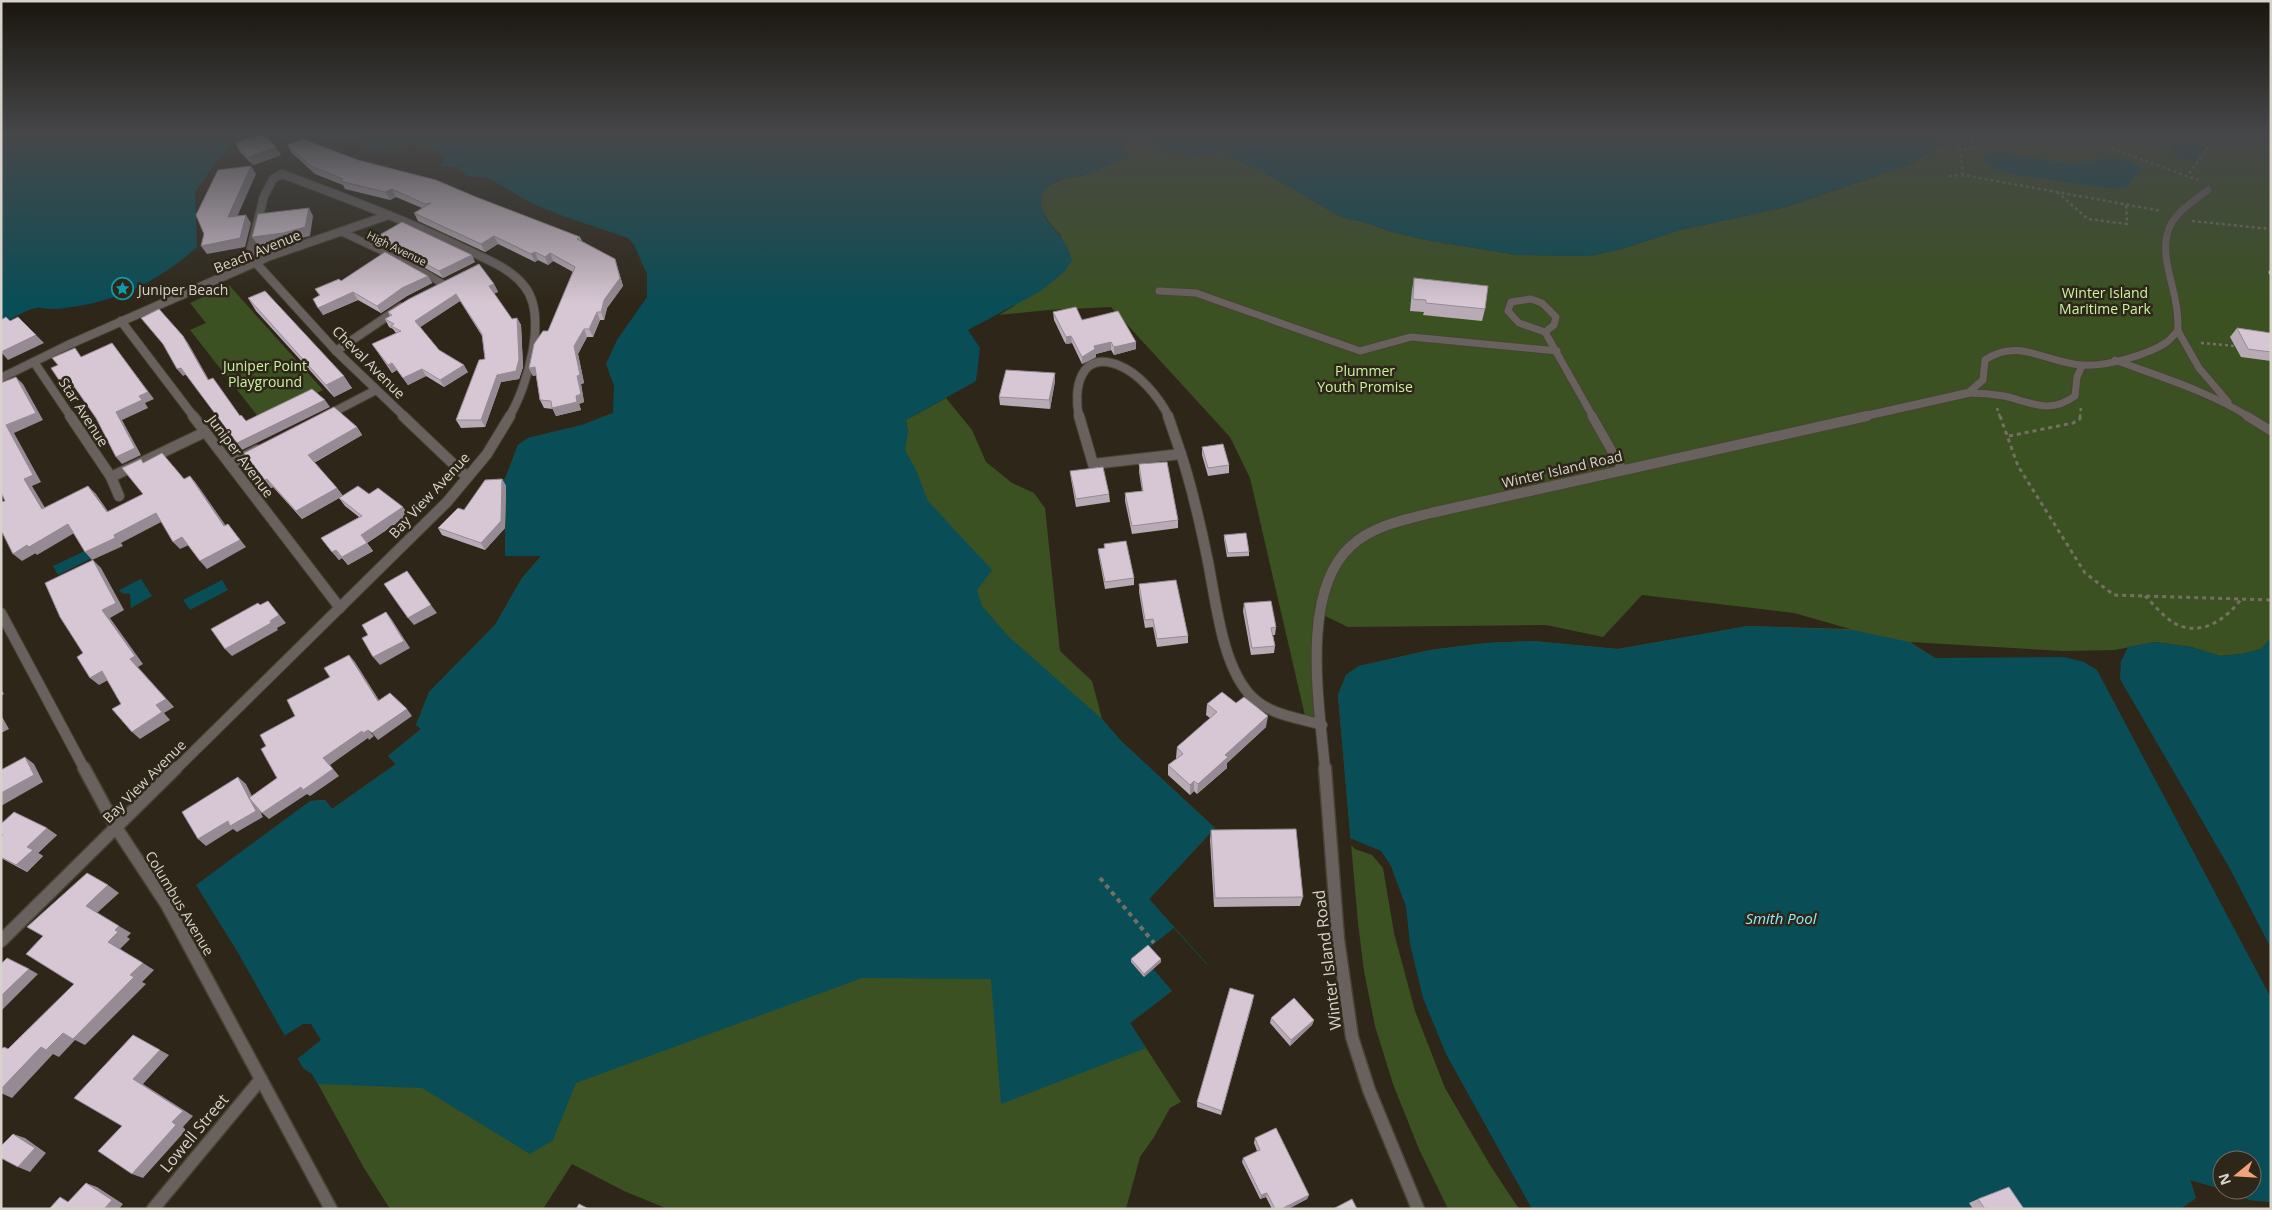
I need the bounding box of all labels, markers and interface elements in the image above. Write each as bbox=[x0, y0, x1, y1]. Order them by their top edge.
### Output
street label: Beach Avenue bbox=[211, 225, 303, 277]
street label: High Avenue bbox=[365, 227, 429, 269]
place icon: Juniper Beach bbox=[110, 277, 134, 301]
place label: Juniper Beach bbox=[136, 280, 228, 299]
park label: Winter Island Maritime Park bbox=[2059, 283, 2152, 318]
street label: Cheval Avenue bbox=[328, 321, 410, 403]
park label: Juniper Point Playground bbox=[221, 356, 307, 391]
park label: Plummer Youth Promise bbox=[1317, 361, 1413, 396]
street label: Star Avenue bbox=[55, 374, 113, 450]
street label: Juniper Avenue bbox=[202, 409, 278, 501]
street label: Winter Island Road bbox=[1500, 446, 1624, 492]
street label: Bay View Avenue bbox=[384, 448, 474, 542]
street label: Bay View Avenue bbox=[98, 735, 190, 827]
street label: Columbus Avenue bbox=[141, 847, 219, 959]
street label: Winter Island Road bbox=[1307, 889, 1347, 1031]
water label: Smith Pool bbox=[1745, 908, 1818, 928]
street label: Lowell Street bbox=[155, 1089, 234, 1177]
north arrow bbox=[2212, 1150, 2262, 1200]
text: N bbox=[2213, 1171, 2235, 1188]

